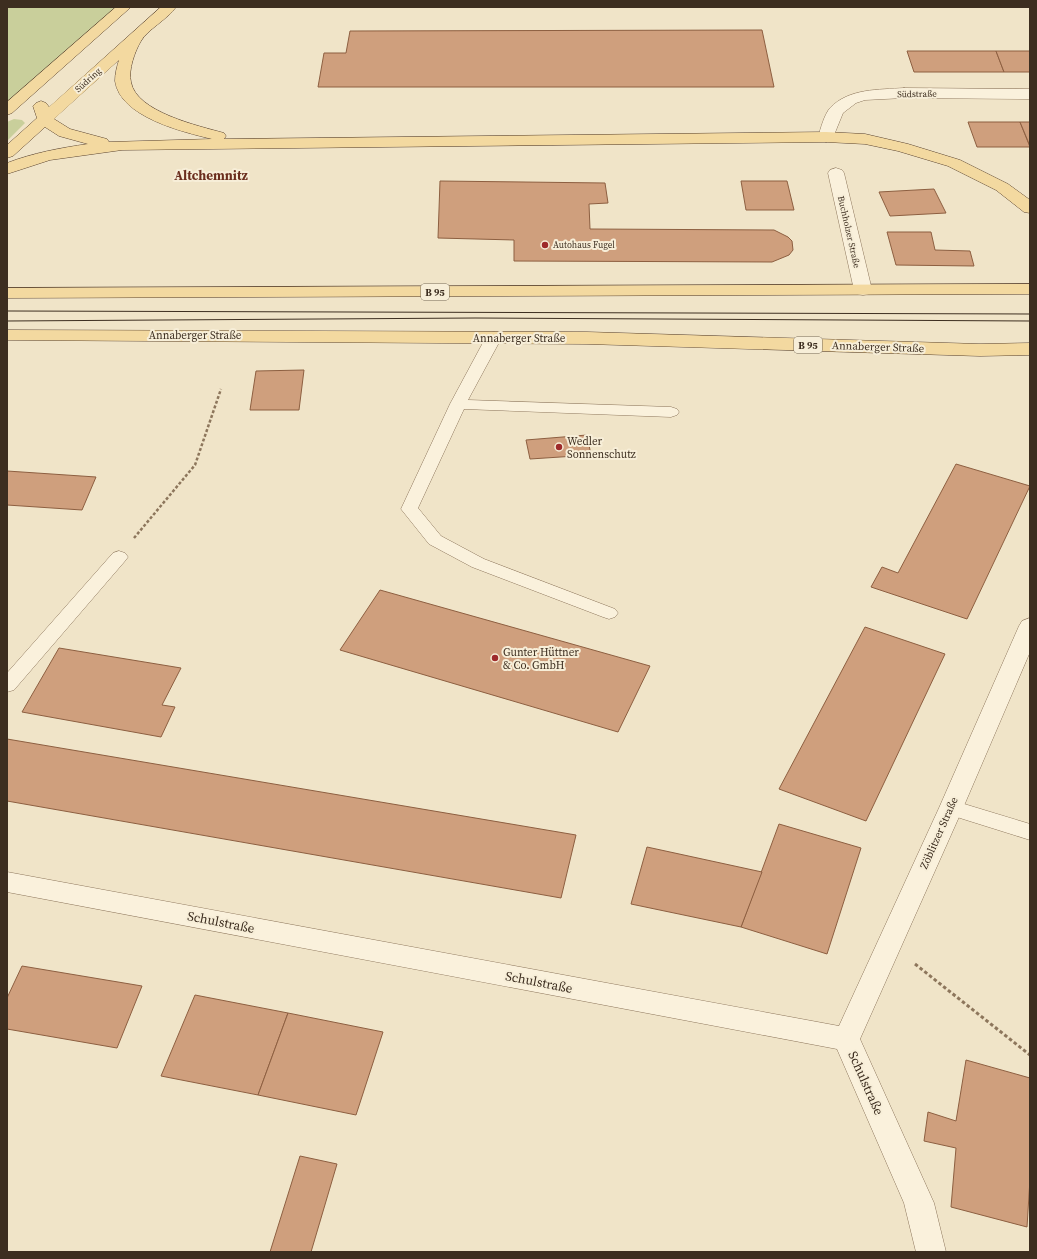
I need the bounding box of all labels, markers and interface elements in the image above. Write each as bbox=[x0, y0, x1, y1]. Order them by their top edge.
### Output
street label: Südring bbox=[72, 65, 104, 95]
street label: Südstraße bbox=[897, 88, 937, 100]
district label: Altchemnitz bbox=[174, 167, 248, 184]
street label: Buchholzer Straße bbox=[835, 195, 863, 270]
place label: Autohaus Fugel bbox=[553, 239, 615, 251]
marker: Autohaus Fugel bbox=[540, 240, 550, 250]
road number: B 95 bbox=[421, 284, 449, 300]
street label: Annaberger Straße bbox=[149, 328, 242, 343]
street label: Annaberger Straße bbox=[473, 331, 566, 346]
road number: B 95 bbox=[794, 337, 822, 353]
street label: Annaberger Straße bbox=[832, 338, 925, 356]
place label: Wedler Sonnenschutz bbox=[567, 434, 636, 462]
marker: Wedler Sonnenschutz bbox=[554, 442, 564, 452]
place label: Gunter Hüttner & Co. GmbH bbox=[503, 645, 579, 673]
marker: Gunter Hüttner & Co. GmbH bbox=[490, 653, 500, 663]
street label: Zöblitzer Straße bbox=[916, 794, 962, 871]
street label: Schulstraße bbox=[186, 907, 256, 937]
street label: Schulstraße bbox=[504, 967, 574, 997]
street label: Schulstraße bbox=[844, 1048, 888, 1118]

